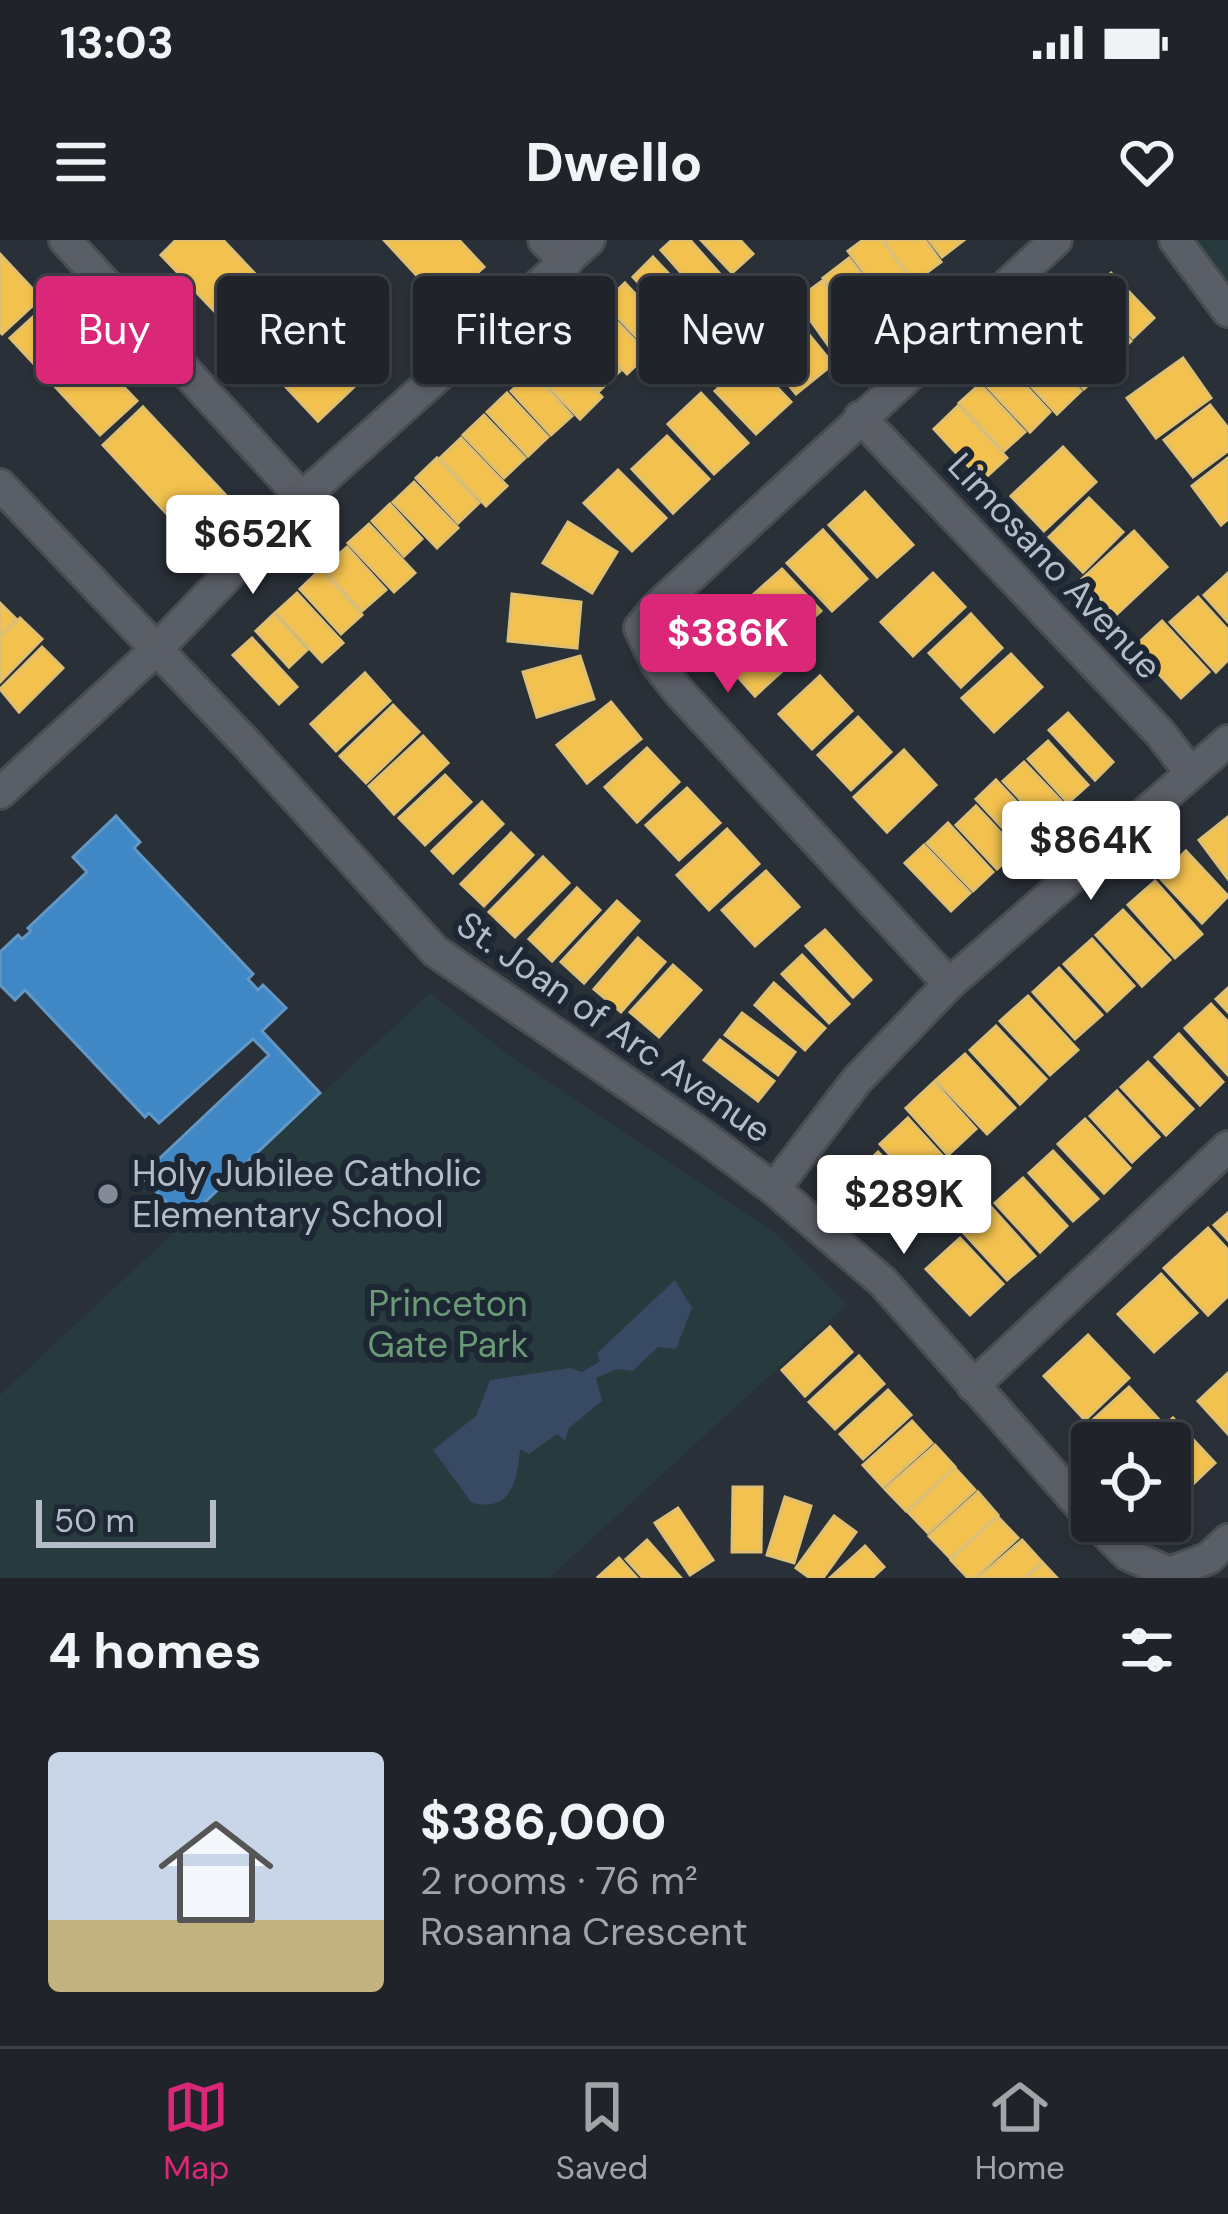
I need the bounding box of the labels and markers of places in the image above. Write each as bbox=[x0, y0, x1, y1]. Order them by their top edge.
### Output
pin: $652K bbox=[169, 495, 337, 597]
pin: $386K bbox=[644, 594, 812, 696]
pin: $864K bbox=[1007, 801, 1175, 903]
place label: Holy Jubilee Catholic Elementary School bbox=[132, 1150, 482, 1238]
pin: $289K bbox=[820, 1155, 988, 1257]
marker: Holy Jubilee Catholic Elementary School bbox=[95, 1181, 121, 1207]

